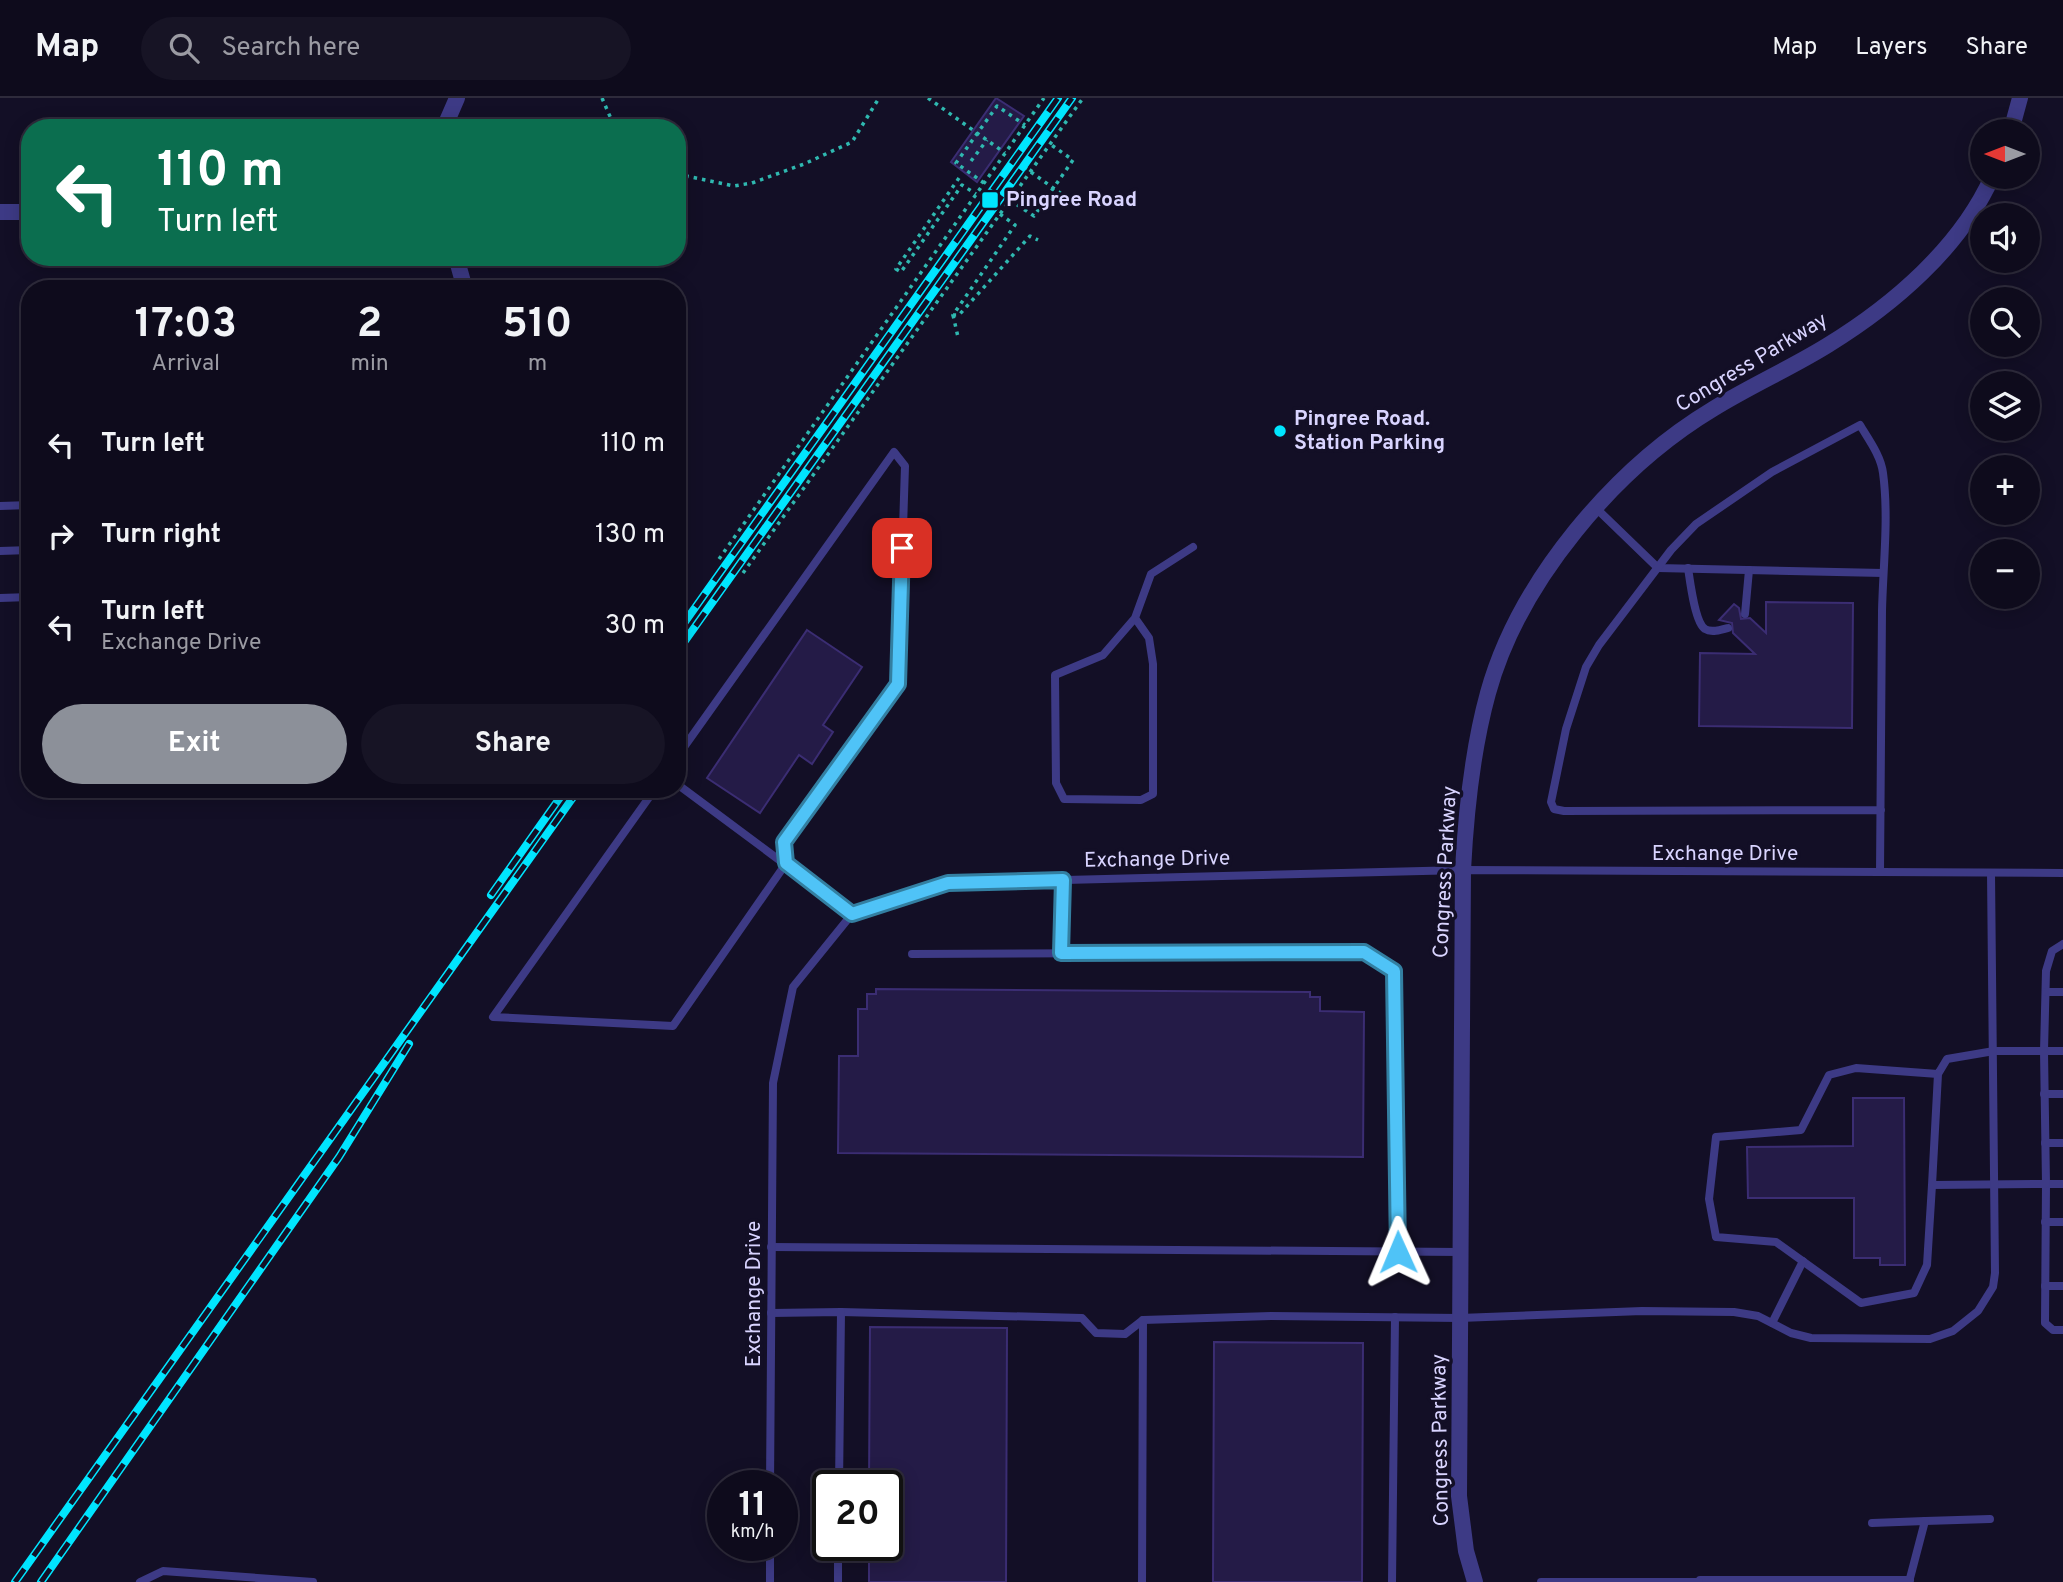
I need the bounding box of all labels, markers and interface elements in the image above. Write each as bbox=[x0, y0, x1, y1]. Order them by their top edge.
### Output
search box bbox=[141, 17, 631, 80]
text: Map bbox=[35, 27, 99, 69]
icon: search bbox=[165, 29, 203, 67]
text: Search here bbox=[221, 32, 360, 65]
text: Map bbox=[1772, 33, 1817, 63]
text: Layers bbox=[1855, 33, 1927, 63]
text: Share bbox=[1965, 33, 2028, 63]
north arrow bbox=[1970, 119, 2040, 189]
map controls bbox=[1970, 119, 2040, 609]
text: 110 m bbox=[157, 142, 284, 204]
icon: left bbox=[42, 147, 133, 238]
place label: Pingree Road bbox=[1006, 187, 1137, 214]
marker: Pingree Road bbox=[980, 190, 1000, 210]
text: Turn left bbox=[157, 203, 278, 243]
button: sound bbox=[1970, 203, 2040, 273]
button: search bbox=[1970, 287, 2040, 357]
text: 17:03 bbox=[135, 299, 237, 352]
text: 2 bbox=[357, 299, 382, 352]
text: 510 bbox=[502, 299, 572, 352]
street label: Congress Parkway bbox=[1671, 307, 1833, 419]
text: Arrival bbox=[151, 350, 220, 379]
text: min bbox=[350, 350, 389, 379]
text: m bbox=[528, 350, 547, 379]
button: layers bbox=[1970, 371, 2040, 441]
place label: Pingree Road. Station Parking bbox=[1294, 406, 1445, 457]
marker: Pingree Road. Station Parking bbox=[1272, 423, 1288, 439]
icon: left bbox=[42, 426, 80, 464]
text: Turn left bbox=[101, 428, 205, 461]
text: 110 m bbox=[601, 428, 665, 461]
button: + bbox=[1970, 455, 2040, 525]
icon: right bbox=[42, 517, 80, 555]
pin bbox=[872, 518, 932, 578]
text: Turn right bbox=[101, 519, 221, 552]
text: 130 m bbox=[595, 519, 665, 552]
icon: arrive bbox=[883, 529, 921, 567]
button: − bbox=[1970, 539, 2040, 609]
text: Turn left bbox=[101, 596, 205, 629]
icon: left bbox=[42, 608, 80, 646]
text: 30 m bbox=[605, 610, 665, 643]
text: Exchange Drive bbox=[101, 629, 261, 658]
button: Exit bbox=[42, 704, 347, 784]
button: Share bbox=[361, 704, 665, 784]
street label: Congress Parkway bbox=[1428, 785, 1464, 959]
street label: Exchange Drive bbox=[1652, 841, 1798, 868]
street label: Exchange Drive bbox=[1084, 845, 1230, 875]
position arrow bbox=[1361, 1215, 1435, 1289]
street label: Exchange Drive bbox=[741, 1221, 768, 1367]
street label: Congress Parkway bbox=[1426, 1353, 1456, 1527]
speed limit sign: 20 bbox=[812, 1470, 903, 1561]
text: 11 bbox=[739, 1484, 767, 1528]
text: km/h bbox=[731, 1521, 774, 1544]

